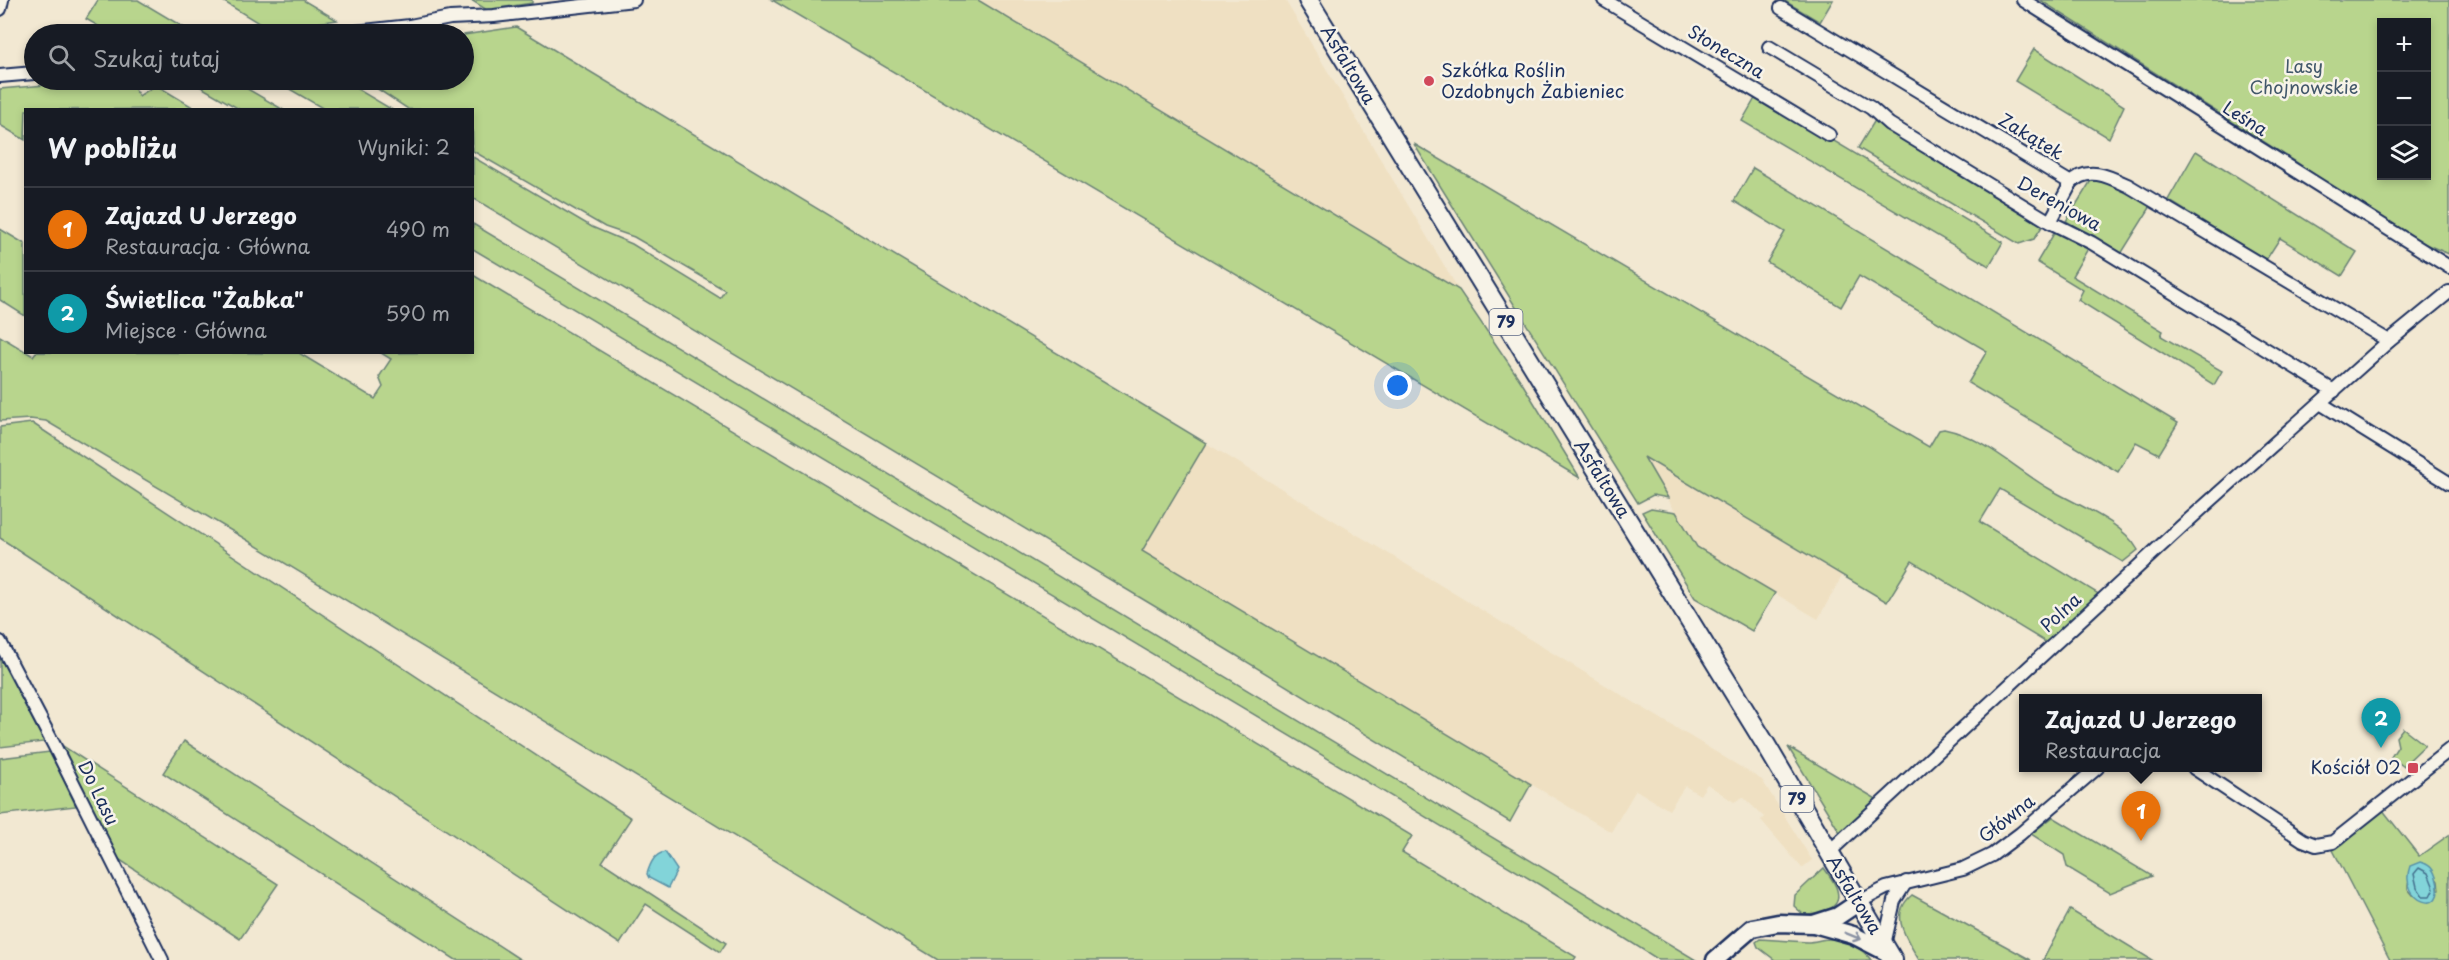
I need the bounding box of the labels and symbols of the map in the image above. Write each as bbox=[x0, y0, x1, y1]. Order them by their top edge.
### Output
street label: Słoneczna bbox=[1683, 17, 1771, 85]
street label: Asfaltowa bbox=[1315, 19, 1384, 110]
park label: Lasy Chojnowskie bbox=[2250, 52, 2358, 100]
place label: Szkółka Roślin Ozdobnych Żabieniec bbox=[1441, 56, 1624, 104]
marker: Szkółka Roślin Ozdobnych Żabieniec bbox=[1422, 74, 1436, 88]
street label: Leśna bbox=[2218, 93, 2274, 142]
street label: Zakątek bbox=[1994, 106, 2070, 166]
street label: Dereniowa bbox=[2013, 168, 2107, 237]
road number: 79 bbox=[1490, 309, 1522, 335]
your location bbox=[1383, 371, 1412, 400]
street label: Asfaltowa bbox=[1568, 434, 1639, 523]
street label: Polna bbox=[2033, 585, 2087, 638]
pin: 2 bbox=[2362, 698, 2400, 748]
place label: Kościół 02 bbox=[2311, 753, 2401, 780]
street label: Do Lasu bbox=[72, 755, 127, 829]
marker: Kościół 02 bbox=[2406, 761, 2420, 775]
road number: 79 bbox=[1780, 786, 1814, 812]
street label: Główna bbox=[1972, 787, 2041, 848]
pin: 1 bbox=[2122, 792, 2160, 841]
street label: Asfaltowa bbox=[1821, 849, 1890, 940]
one-way arrow bbox=[1843, 931, 1861, 942]

